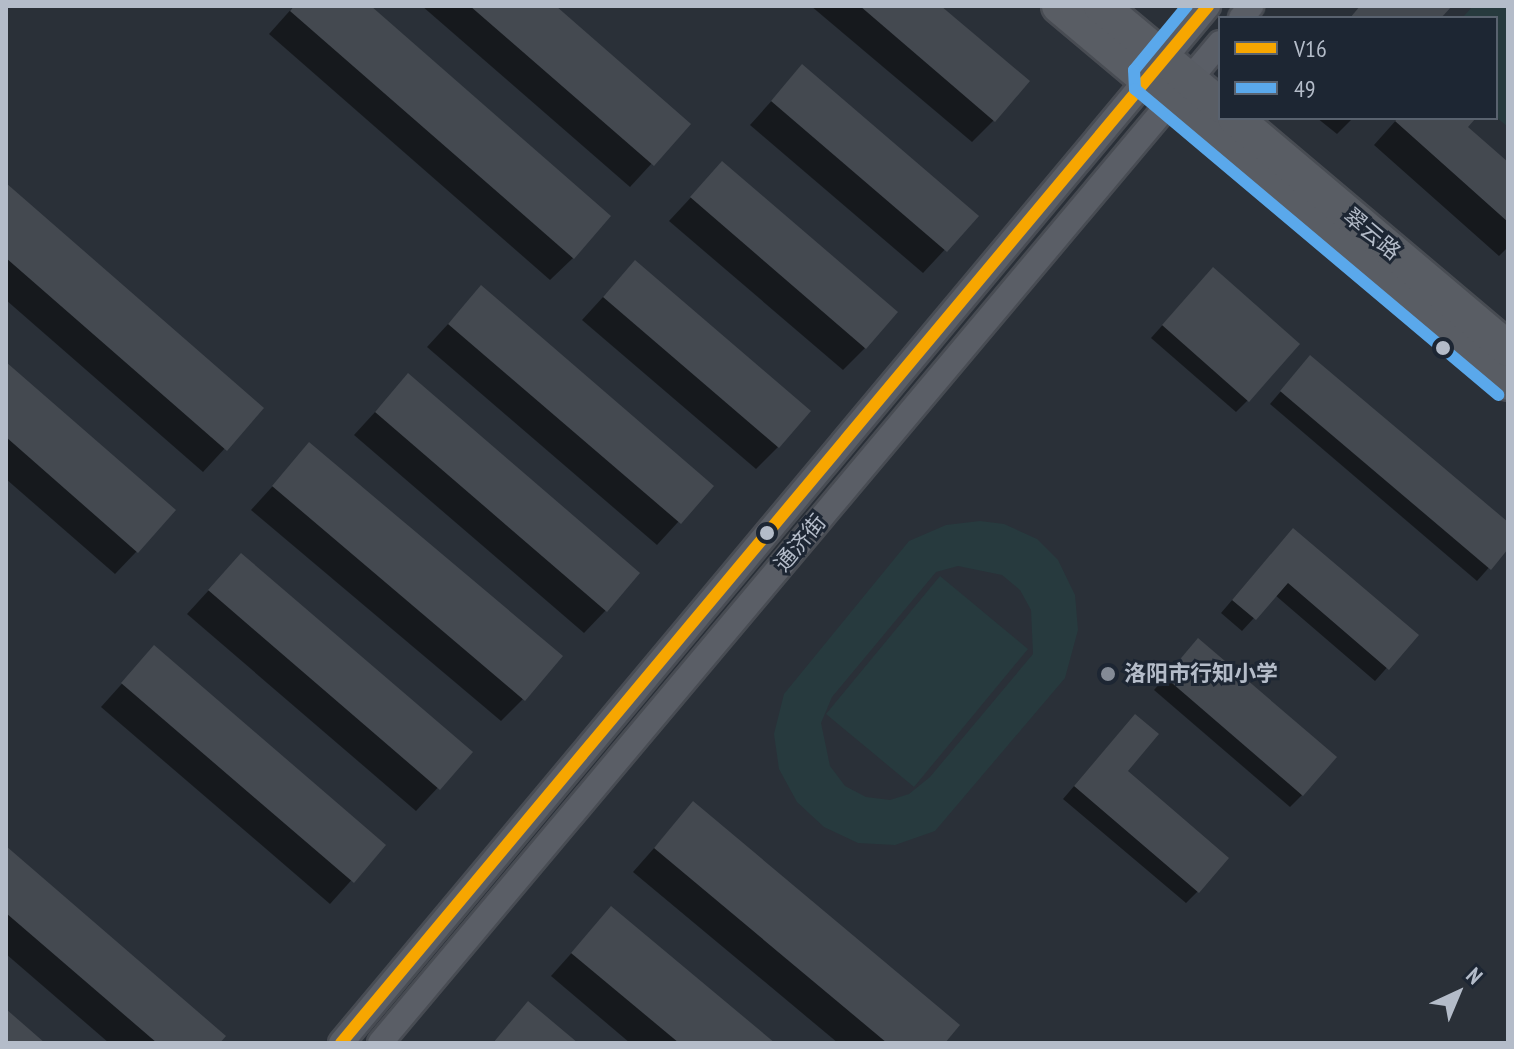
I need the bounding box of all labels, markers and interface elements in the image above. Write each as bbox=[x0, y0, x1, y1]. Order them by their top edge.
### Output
legend bbox=[1218, 16, 1498, 120]
text: V16 bbox=[1294, 33, 1327, 64]
text: 49 bbox=[1294, 73, 1316, 104]
street label: 翠云路 bbox=[1338, 203, 1406, 265]
unlabelled marker bbox=[1435, 340, 1451, 356]
street label: 通济街 bbox=[769, 509, 831, 577]
unlabelled marker bbox=[759, 525, 775, 541]
place label: 洛阳市行知小学 bbox=[1124, 661, 1278, 687]
marker: 洛阳市行知小学 bbox=[1099, 665, 1117, 683]
north arrow bbox=[1418, 953, 1498, 1033]
text: N bbox=[1461, 962, 1489, 990]

